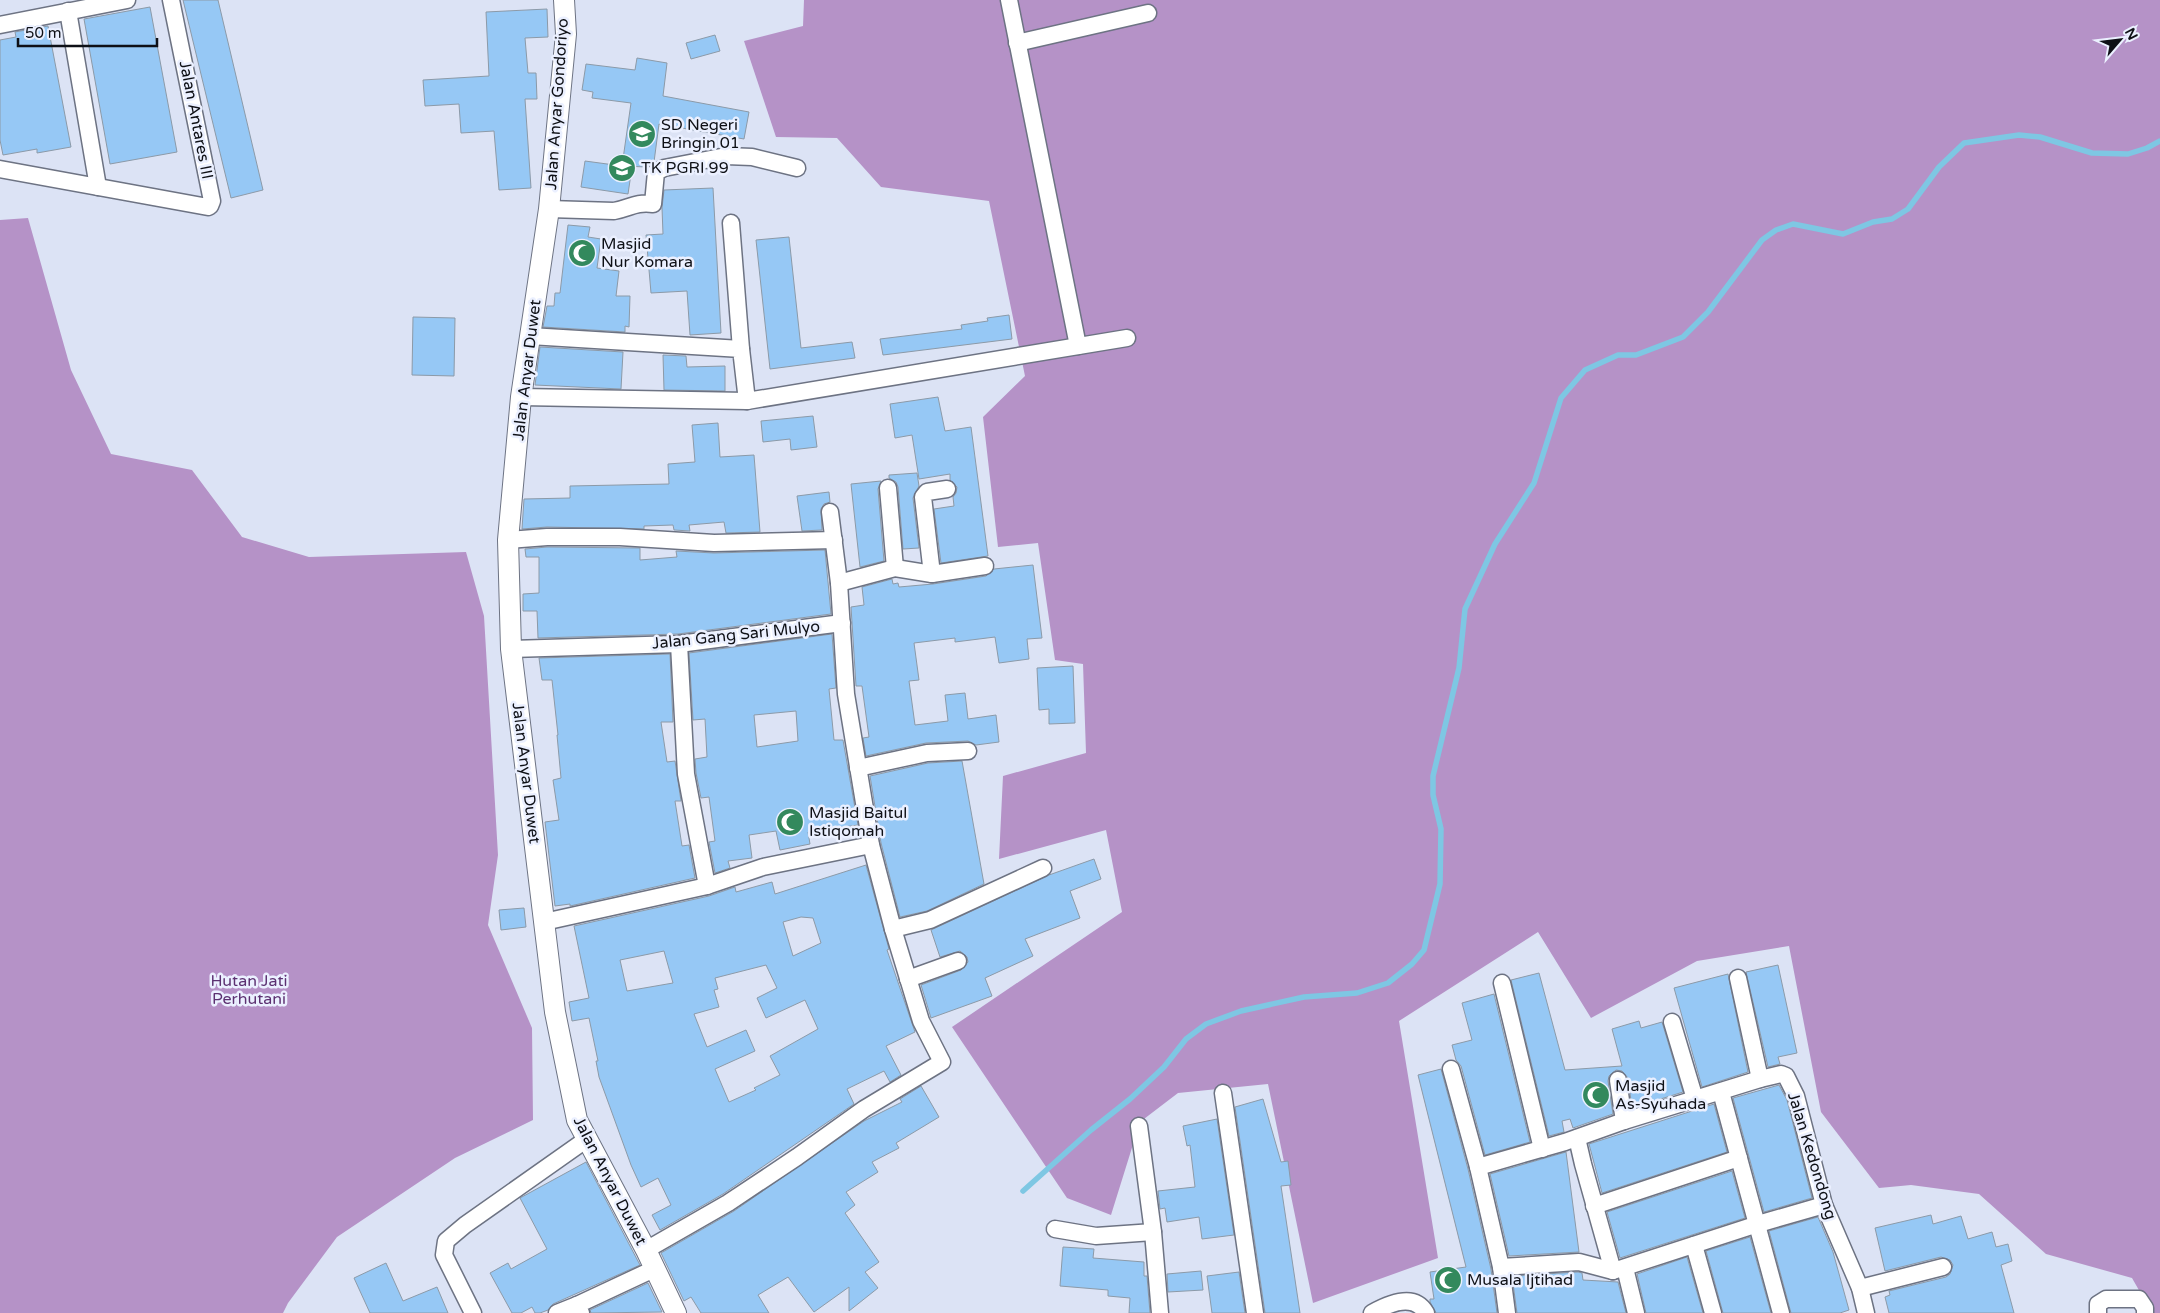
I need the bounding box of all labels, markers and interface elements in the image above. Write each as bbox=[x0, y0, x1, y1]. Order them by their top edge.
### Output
scale bar bbox=[18, 15, 156, 47]
north arrow bbox=[2095, 15, 2145, 65]
street label: Jalan Anyar Gondoriyo bbox=[541, 17, 573, 191]
text: 50 m bbox=[25, 24, 62, 42]
text: N bbox=[2121, 25, 2141, 43]
street label: Jalan Antares III bbox=[175, 59, 217, 181]
place label: SD Negeri Bringin 01 bbox=[661, 115, 740, 153]
school or university icon: SD Negeri Bringin 01 bbox=[627, 119, 657, 149]
school or university icon: TK PGRI 99 bbox=[607, 153, 637, 183]
place label: TK PGRI 99 bbox=[641, 158, 729, 178]
place label: Masjid Nur Komara bbox=[601, 234, 693, 272]
mosque icon: Masjid Nur Komara bbox=[567, 238, 597, 268]
street label: Jalan Anyar Duwet bbox=[508, 298, 546, 442]
street label: Jalan Gang Sari Mulyo bbox=[651, 616, 821, 654]
street label: Jalan Anyar Duwet bbox=[507, 701, 545, 845]
place label: Masjid Baitul Istiqomah bbox=[809, 803, 907, 841]
mosque icon: Masjid Baitul Istiqomah bbox=[775, 807, 805, 837]
park label: Hutan Jati Perhutani bbox=[211, 971, 287, 1009]
place label: Masjid As-Syuhada bbox=[1615, 1076, 1706, 1114]
mosque icon: Masjid As-Syuhada bbox=[1581, 1080, 1611, 1110]
street label: Jalan Kedondong bbox=[1783, 1090, 1841, 1222]
street label: Jalan Anyar Duwet bbox=[569, 1113, 651, 1249]
mosque icon: Musala Ijtihad bbox=[1433, 1265, 1463, 1295]
place label: Musala Ijtihad bbox=[1467, 1270, 1573, 1290]

